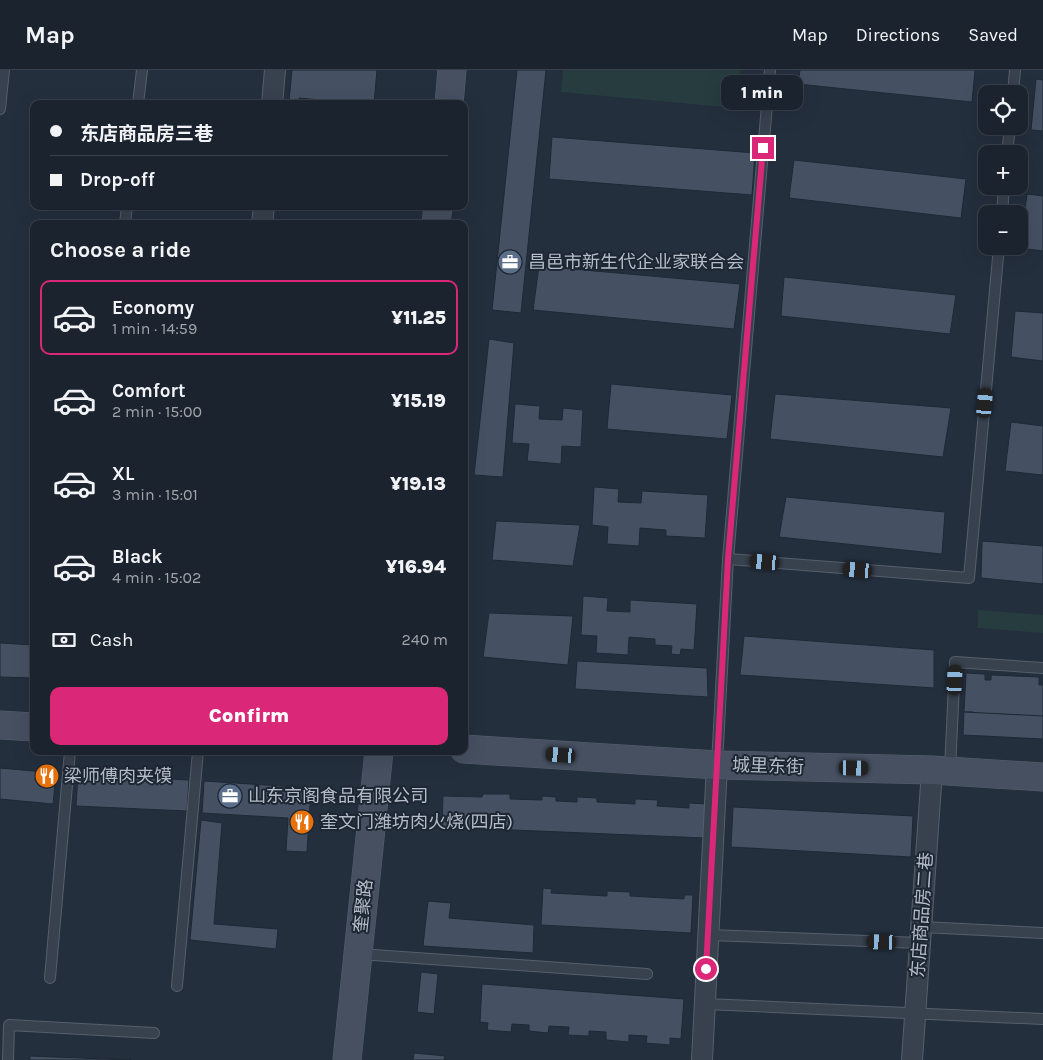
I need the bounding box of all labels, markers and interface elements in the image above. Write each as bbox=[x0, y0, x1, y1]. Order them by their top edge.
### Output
text: Map bbox=[25, 21, 75, 49]
text: Map bbox=[792, 24, 828, 46]
text: Directions bbox=[856, 24, 940, 46]
text: Saved bbox=[968, 24, 1018, 46]
callout: 1 min bbox=[722, 75, 804, 110]
text: 1 min bbox=[741, 83, 783, 102]
map controls bbox=[978, 85, 1028, 255]
button: locate bbox=[978, 85, 1028, 135]
text: 东店商品房三巷 bbox=[80, 123, 213, 145]
route end bbox=[752, 137, 774, 159]
button: + bbox=[978, 145, 1028, 195]
text: Drop-off bbox=[80, 169, 155, 191]
button: − bbox=[978, 205, 1028, 255]
text: Choose a ride bbox=[50, 237, 191, 263]
office icon: 昌邑市新生代企业家联合会 bbox=[497, 249, 523, 275]
place label: 昌邑市新生代企业家联合会 bbox=[528, 251, 744, 273]
icon: car bbox=[52, 295, 97, 340]
text: Economy bbox=[112, 297, 194, 319]
text: ¥11.25 bbox=[391, 307, 446, 329]
text: 1 min · 14:59 bbox=[112, 319, 197, 338]
icon: car bbox=[52, 378, 97, 423]
text: Comfort bbox=[112, 380, 186, 402]
car bbox=[976, 387, 993, 419]
text: ¥15.19 bbox=[391, 390, 446, 412]
text: 2 min · 15:00 bbox=[112, 402, 202, 421]
icon: car bbox=[52, 461, 97, 506]
text: XL bbox=[112, 463, 134, 485]
text: ¥19.13 bbox=[390, 473, 446, 495]
text: 3 min · 15:01 bbox=[112, 485, 198, 504]
icon: car bbox=[52, 544, 97, 589]
text: Black bbox=[112, 546, 163, 568]
car bbox=[749, 553, 780, 571]
text: ¥16.94 bbox=[386, 556, 446, 578]
car bbox=[842, 561, 873, 579]
text: 4 min · 15:02 bbox=[112, 568, 201, 587]
icon: cash bbox=[50, 626, 78, 654]
text: Cash bbox=[90, 629, 134, 651]
text: 240 m bbox=[402, 630, 448, 649]
car bbox=[946, 665, 963, 695]
button: Confirm bbox=[50, 687, 448, 745]
car bbox=[545, 746, 576, 764]
street label: 城里东街 bbox=[732, 754, 804, 778]
car bbox=[838, 760, 869, 776]
restaurant icon: 梁师傅肉夹馍 bbox=[34, 763, 60, 789]
place label: 梁师傅肉夹馍 bbox=[64, 765, 172, 787]
office icon: 山东京阁食品有限公司 bbox=[217, 783, 243, 809]
place label: 山东京阁食品有限公司 bbox=[248, 785, 428, 807]
restaurant icon: 奎文门潍坊肉火烧(四店) bbox=[289, 809, 315, 835]
place label: 奎文门潍坊肉火烧(四店) bbox=[320, 811, 513, 833]
street label: 东店商品房二巷 bbox=[907, 851, 937, 979]
street label: 奎聚路 bbox=[349, 878, 377, 934]
car bbox=[866, 934, 897, 950]
route start bbox=[695, 958, 717, 980]

